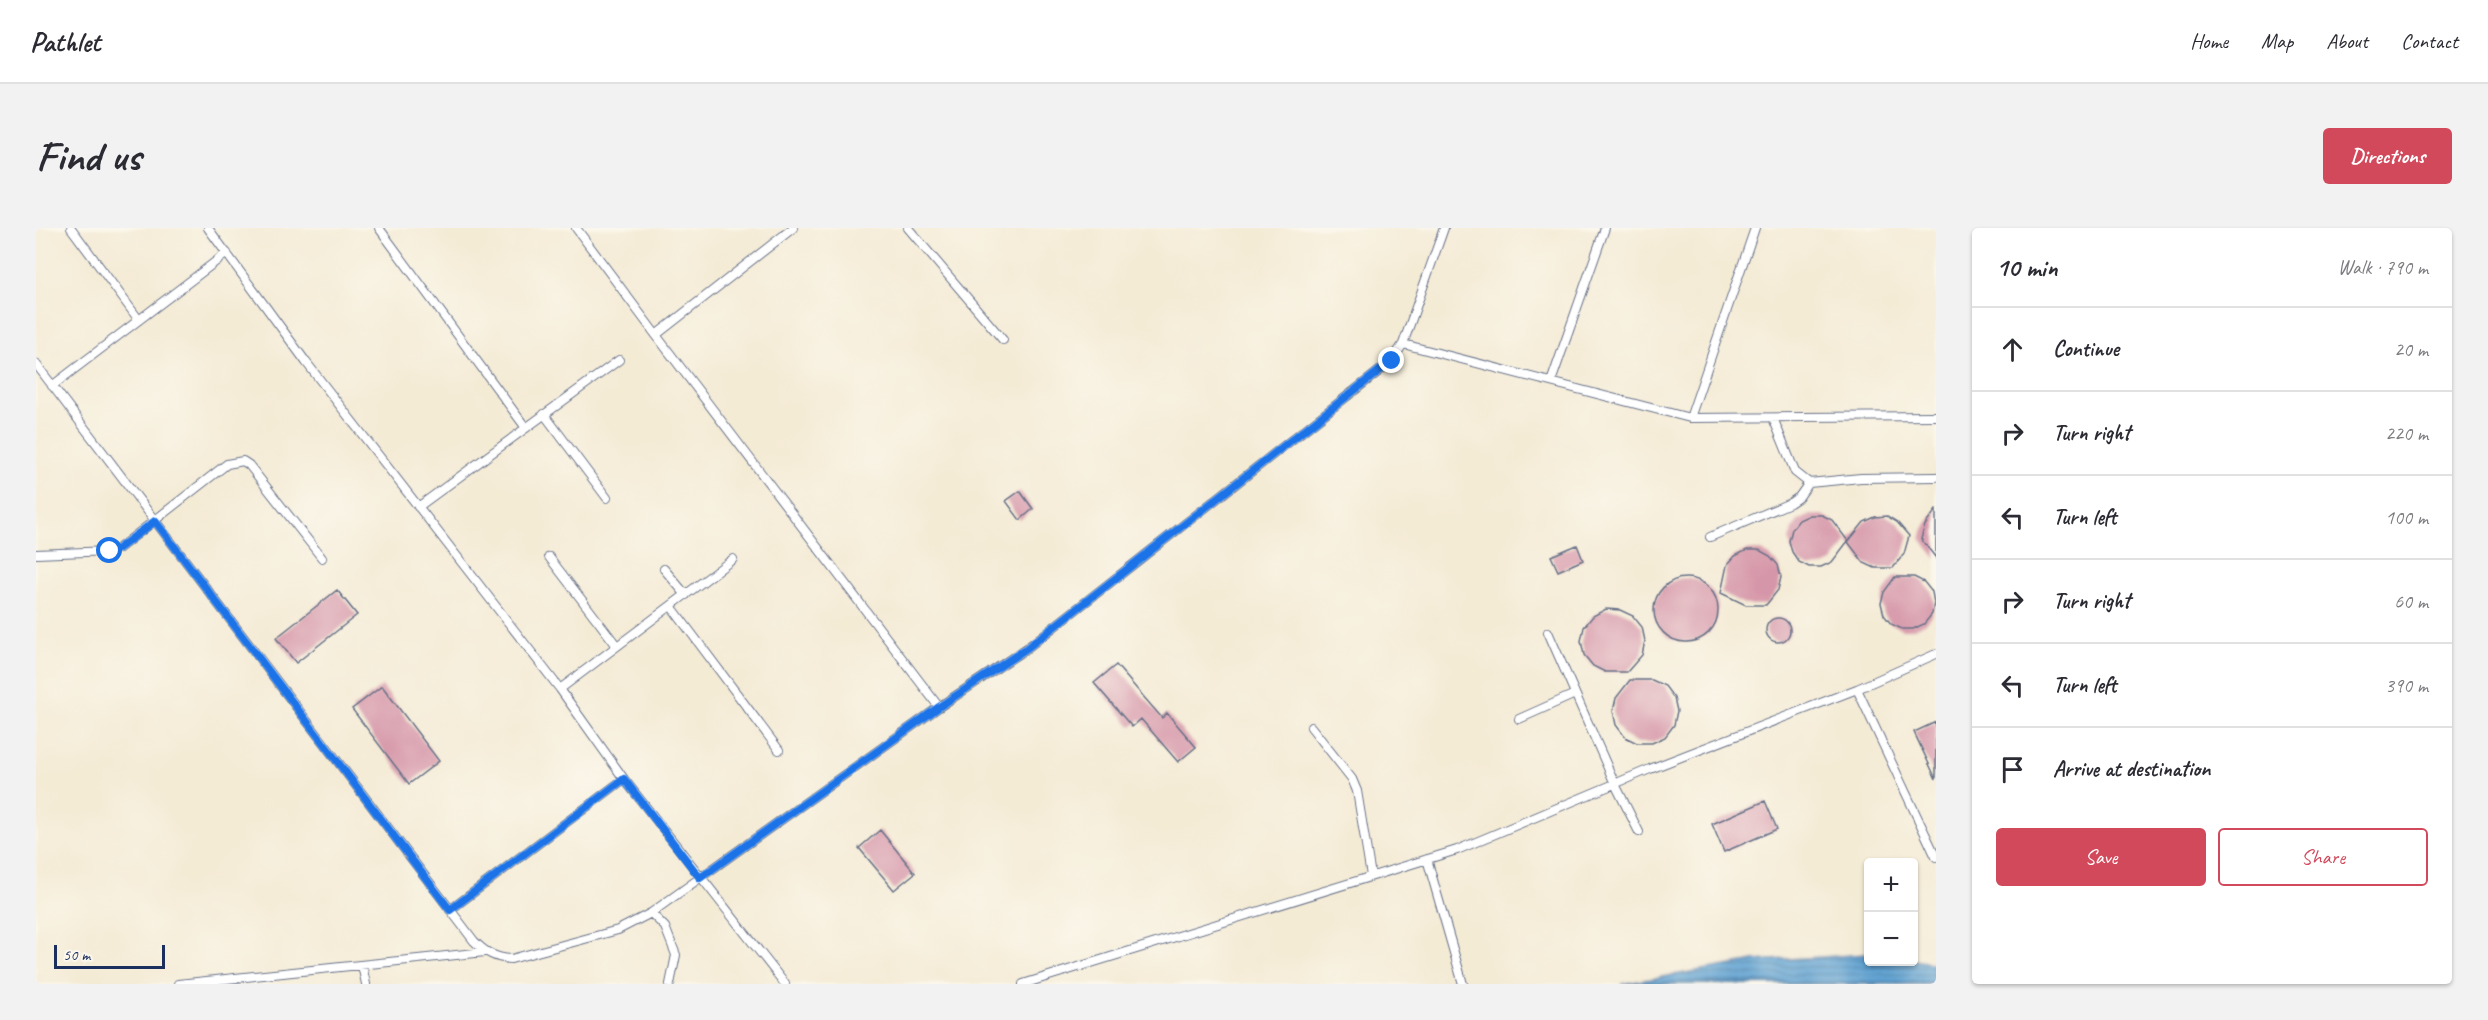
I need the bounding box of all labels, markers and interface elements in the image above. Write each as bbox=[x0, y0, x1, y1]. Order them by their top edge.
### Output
text: Pathlet bbox=[30, 24, 100, 59]
text: Home bbox=[2190, 28, 2228, 54]
text: Map bbox=[2261, 28, 2293, 54]
text: About bbox=[2326, 28, 2368, 54]
text: Contact bbox=[2401, 28, 2458, 54]
button: Directions bbox=[2323, 128, 2452, 184]
text: Find us bbox=[36, 130, 141, 183]
text: 10 min bbox=[1996, 251, 2058, 284]
text: Walk · 790 m bbox=[2338, 255, 2428, 280]
icon: ahead bbox=[1996, 333, 2029, 366]
text: Continue bbox=[2053, 335, 2119, 363]
text: 20 m bbox=[2394, 337, 2428, 362]
route end bbox=[1378, 347, 1404, 373]
icon: right bbox=[1996, 417, 2029, 450]
text: Turn right bbox=[2053, 419, 2130, 447]
text: 220 m bbox=[2385, 421, 2428, 446]
icon: left bbox=[1996, 501, 2029, 534]
text: Turn left bbox=[2053, 503, 2117, 531]
text: 100 m bbox=[2385, 505, 2428, 530]
route start bbox=[96, 537, 122, 563]
icon: right bbox=[1996, 585, 2029, 618]
text: Turn right bbox=[2053, 587, 2130, 615]
text: 60 m bbox=[2394, 589, 2428, 614]
icon: left bbox=[1996, 669, 2029, 702]
text: Turn left bbox=[2053, 671, 2117, 699]
text: 390 m bbox=[2385, 673, 2428, 698]
icon: arrive bbox=[1996, 753, 2029, 786]
text: Arrive at destination bbox=[2053, 755, 2210, 783]
button: Save bbox=[1996, 828, 2206, 886]
button: Share bbox=[2218, 828, 2428, 886]
map controls bbox=[1864, 858, 1918, 966]
button: + bbox=[1864, 858, 1918, 912]
button: − bbox=[1864, 912, 1918, 966]
scale bar bbox=[54, 942, 165, 970]
text: 50 m bbox=[63, 945, 90, 965]

